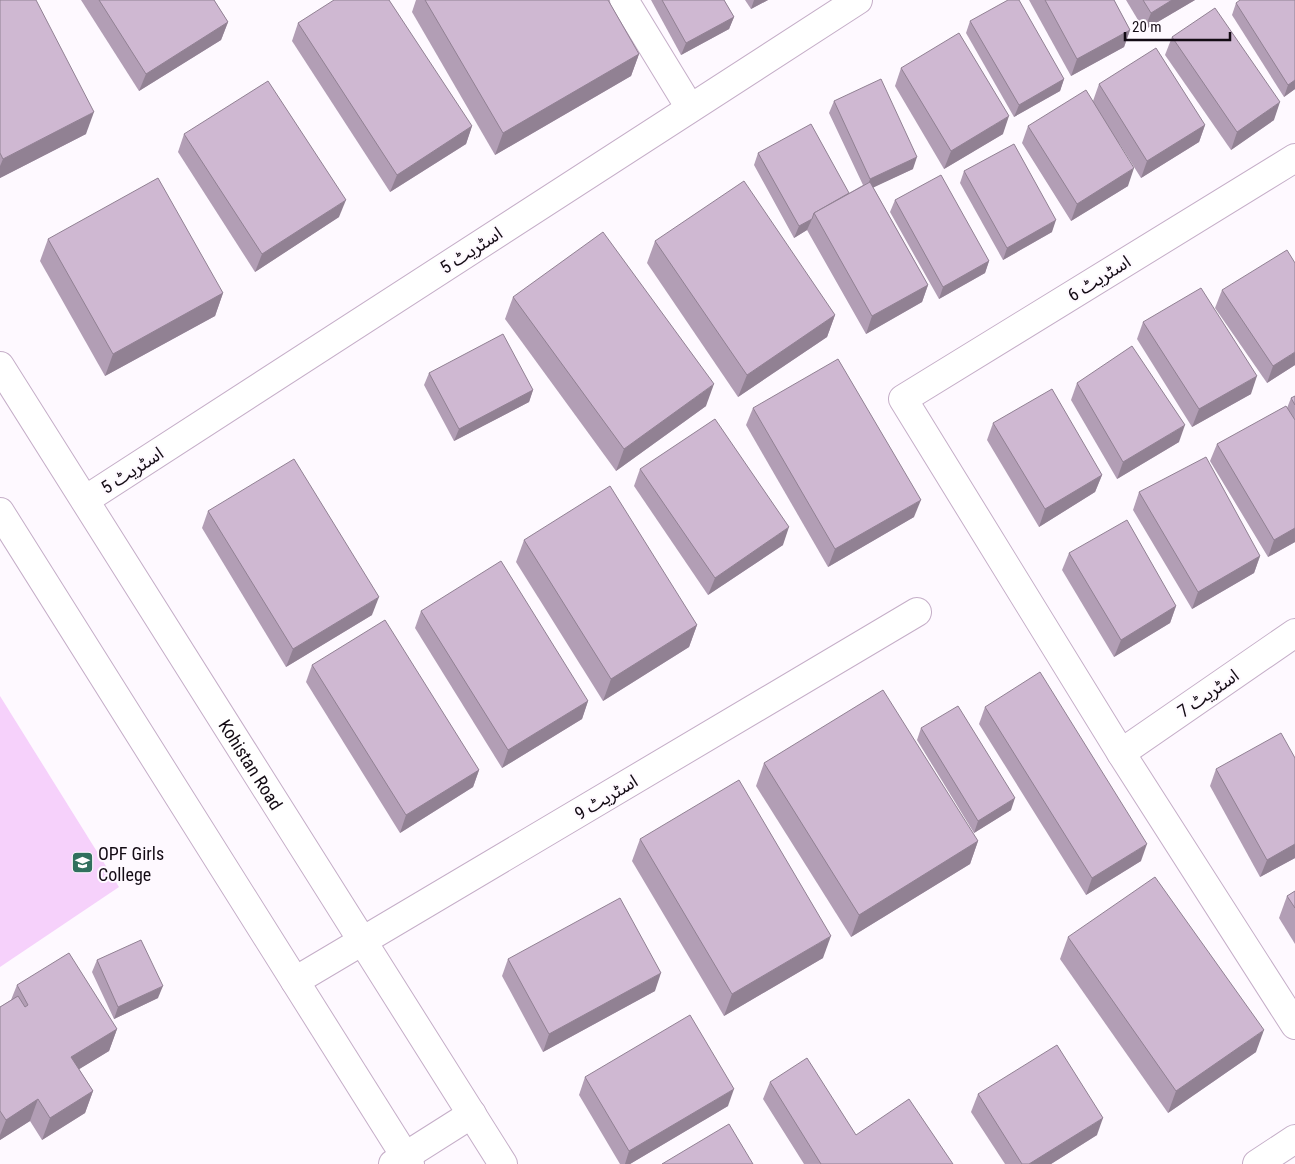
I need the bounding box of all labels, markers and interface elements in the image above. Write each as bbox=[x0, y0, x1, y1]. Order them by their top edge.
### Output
scale bar bbox=[1125, 10, 1230, 42]
text: 20 m bbox=[1132, 18, 1162, 36]
street label: اسٹریٹ 5 bbox=[436, 222, 507, 279]
street label: اسٹریٹ 6 bbox=[1064, 251, 1135, 306]
street label: اسٹریٹ 5 bbox=[97, 442, 168, 499]
street label: اسٹریٹ 7 bbox=[1173, 664, 1243, 722]
street label: Kohistan Road bbox=[215, 715, 287, 813]
street label: اسٹریٹ 9 bbox=[571, 770, 642, 825]
place label: OPF Girls College bbox=[98, 843, 164, 885]
school or university icon: OPF Girls College bbox=[70, 851, 94, 875]

